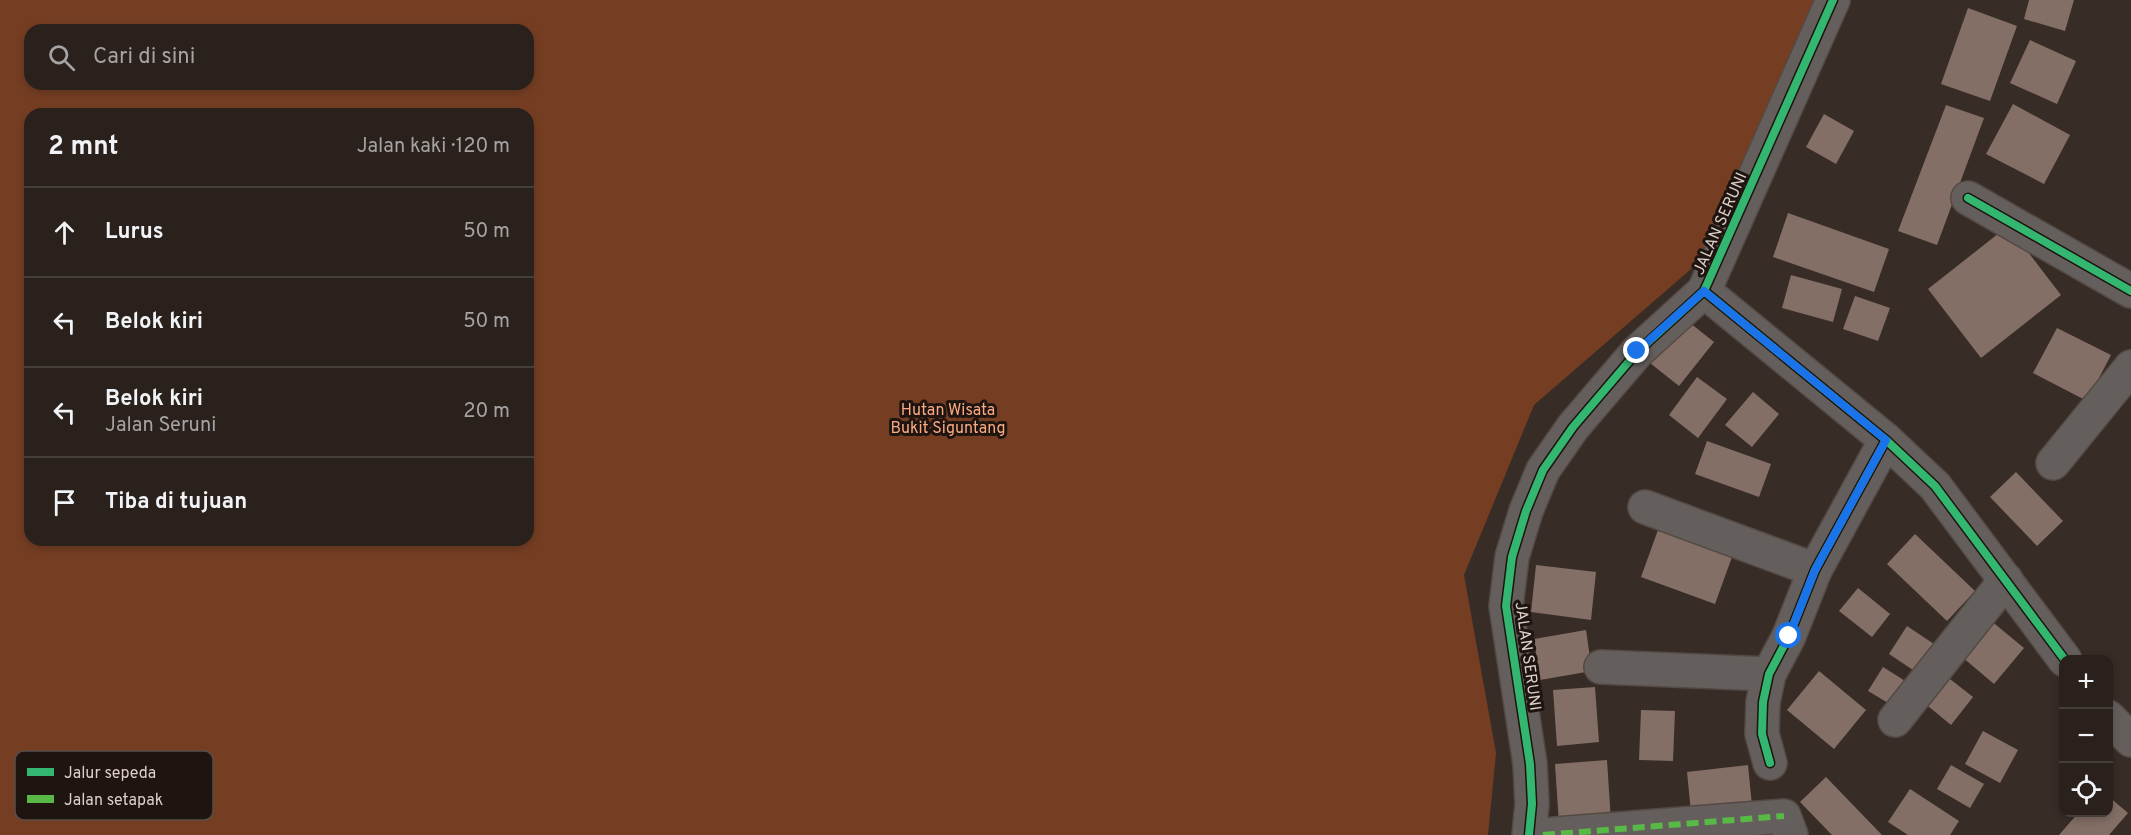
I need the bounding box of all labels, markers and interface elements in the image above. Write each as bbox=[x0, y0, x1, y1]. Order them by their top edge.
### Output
search box bbox=[24, 24, 534, 90]
icon: search bbox=[45, 41, 78, 74]
text: Cari di sini bbox=[93, 44, 195, 71]
text: 2 mnt bbox=[48, 131, 119, 164]
text: Jalan kaki · 120 m bbox=[357, 134, 510, 160]
street label: JALAN SERUNI bbox=[1689, 170, 1752, 278]
icon: ahead bbox=[48, 216, 81, 249]
text: Lurus bbox=[105, 219, 164, 246]
text: 50 m bbox=[463, 219, 510, 245]
icon: left bbox=[48, 306, 81, 339]
text: Belok kiri bbox=[105, 309, 203, 336]
text: 50 m bbox=[463, 309, 510, 335]
route end bbox=[1623, 337, 1649, 363]
text: Belok kiri bbox=[105, 386, 203, 413]
icon: left bbox=[48, 396, 81, 429]
text: 20 m bbox=[463, 399, 510, 425]
park label: Hutan Wisata Bukit Siguntang bbox=[890, 401, 1006, 439]
text: Jalan Seruni bbox=[105, 413, 216, 439]
icon: arrive bbox=[48, 486, 81, 519]
text: Tiba di tujuan bbox=[105, 489, 247, 516]
street label: JALAN SERUNI bbox=[1509, 600, 1545, 712]
route start bbox=[1775, 622, 1801, 648]
map controls bbox=[2059, 655, 2113, 817]
button: + bbox=[2059, 655, 2113, 709]
button: − bbox=[2059, 709, 2113, 763]
legend bbox=[15, 751, 213, 820]
button: locate bbox=[2059, 763, 2113, 817]
text: Jalur sepeda bbox=[64, 764, 156, 784]
text: Jalan setapak bbox=[64, 791, 163, 811]

